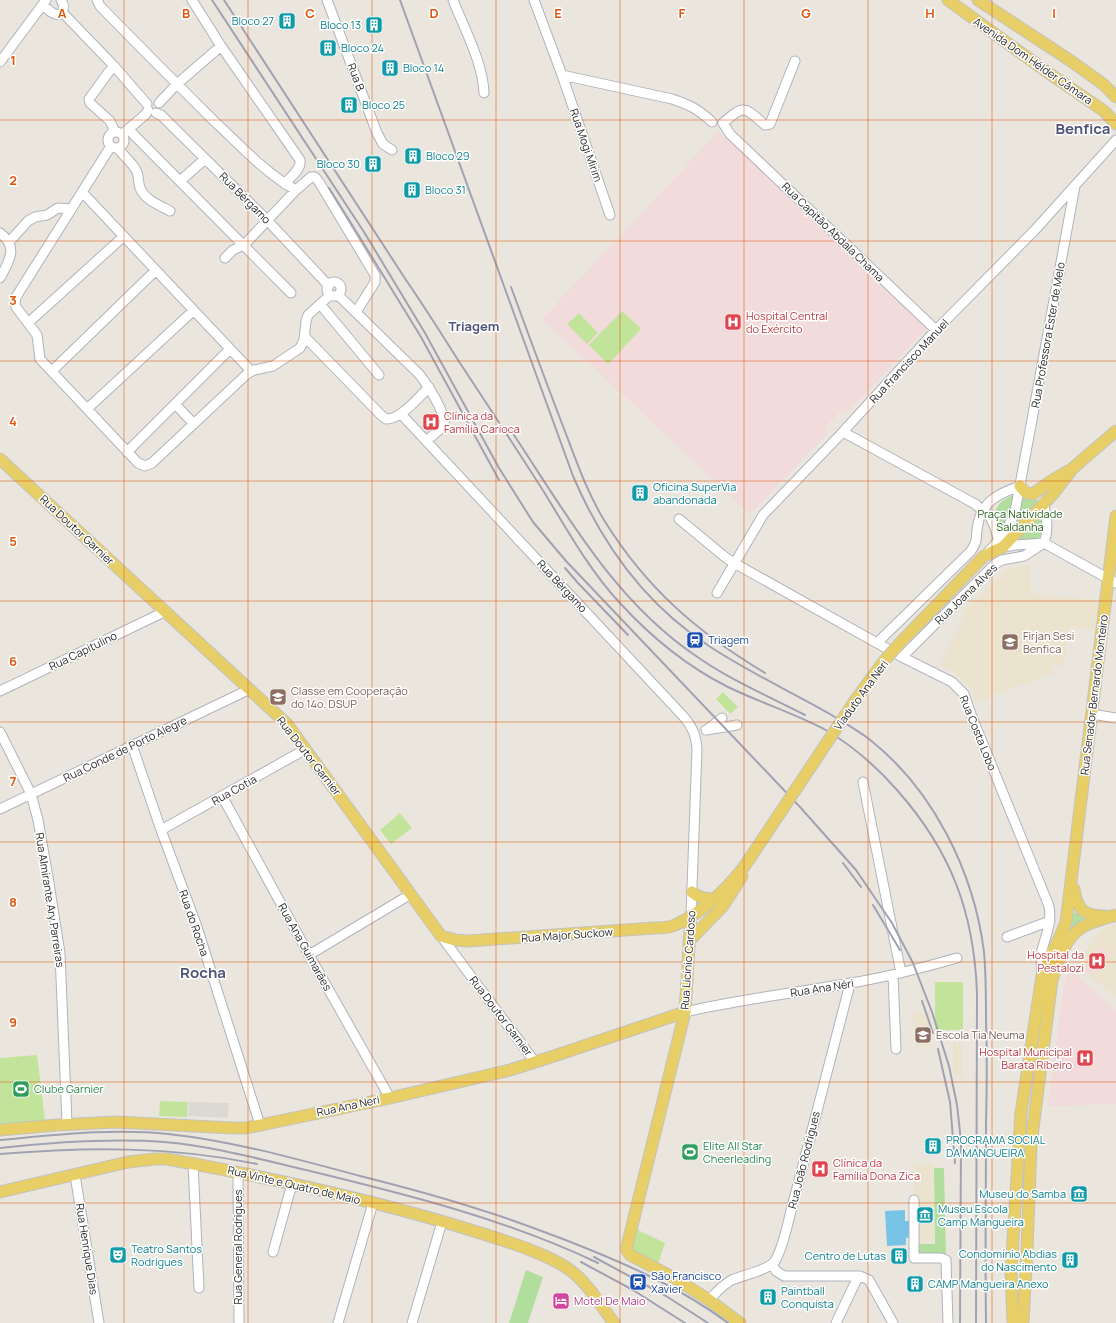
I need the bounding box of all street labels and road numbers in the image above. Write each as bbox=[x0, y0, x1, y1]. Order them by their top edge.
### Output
street label: Avenida Dom Hélder Câmara bbox=[971, 14, 1096, 108]
street label: Rua B bbox=[344, 61, 369, 93]
street label: Rua Mogi Mirim bbox=[567, 106, 606, 183]
street label: Rua Bérgamo bbox=[216, 169, 275, 227]
street label: Rua Capitão Abdala Chama bbox=[779, 179, 888, 285]
street label: Rua Professora Ester de Melo bbox=[1027, 260, 1068, 409]
street label: Rua Francisco Manuel bbox=[866, 315, 952, 406]
street label: Rua Doutor Garnier bbox=[37, 491, 118, 568]
street label: Rua Bérgamo bbox=[534, 556, 591, 616]
street label: Rua Joana Alves bbox=[931, 560, 1000, 627]
street label: Rua Senador Bernardo Monteiro bbox=[1076, 613, 1111, 776]
street label: Rua Capitulino bbox=[46, 627, 120, 673]
street label: Viaduto Ana Neri bbox=[830, 657, 891, 733]
street label: Rua Costa Lobo bbox=[957, 693, 1001, 773]
street label: Rua Conde de Porto Alegre bbox=[61, 712, 190, 785]
street label: Rua Doutor Garnier bbox=[274, 713, 345, 798]
street label: Rua Cotia bbox=[209, 771, 259, 808]
street label: Rua Almirante Ary Parreiras bbox=[32, 831, 69, 969]
street label: Rua do Rocha bbox=[176, 888, 213, 958]
street label: Rua Ana Guimarães bbox=[275, 900, 336, 993]
street label: Rua Licínio Cardoso bbox=[677, 909, 698, 1010]
street label: Rua Major Suckow bbox=[521, 924, 614, 945]
street label: Rua Doutor Garnier bbox=[466, 973, 536, 1059]
street label: Rua Ana Néri bbox=[789, 975, 855, 1000]
street label: Rua Ana Neri bbox=[315, 1092, 381, 1120]
street label: Rua João Rodrigues bbox=[784, 1109, 823, 1210]
street label: Rua Vinte e Quatro de Maio bbox=[226, 1162, 362, 1207]
street label: Rua General Rodrigues bbox=[230, 1189, 245, 1305]
street label: Rua Henrique Dias bbox=[73, 1202, 102, 1296]

